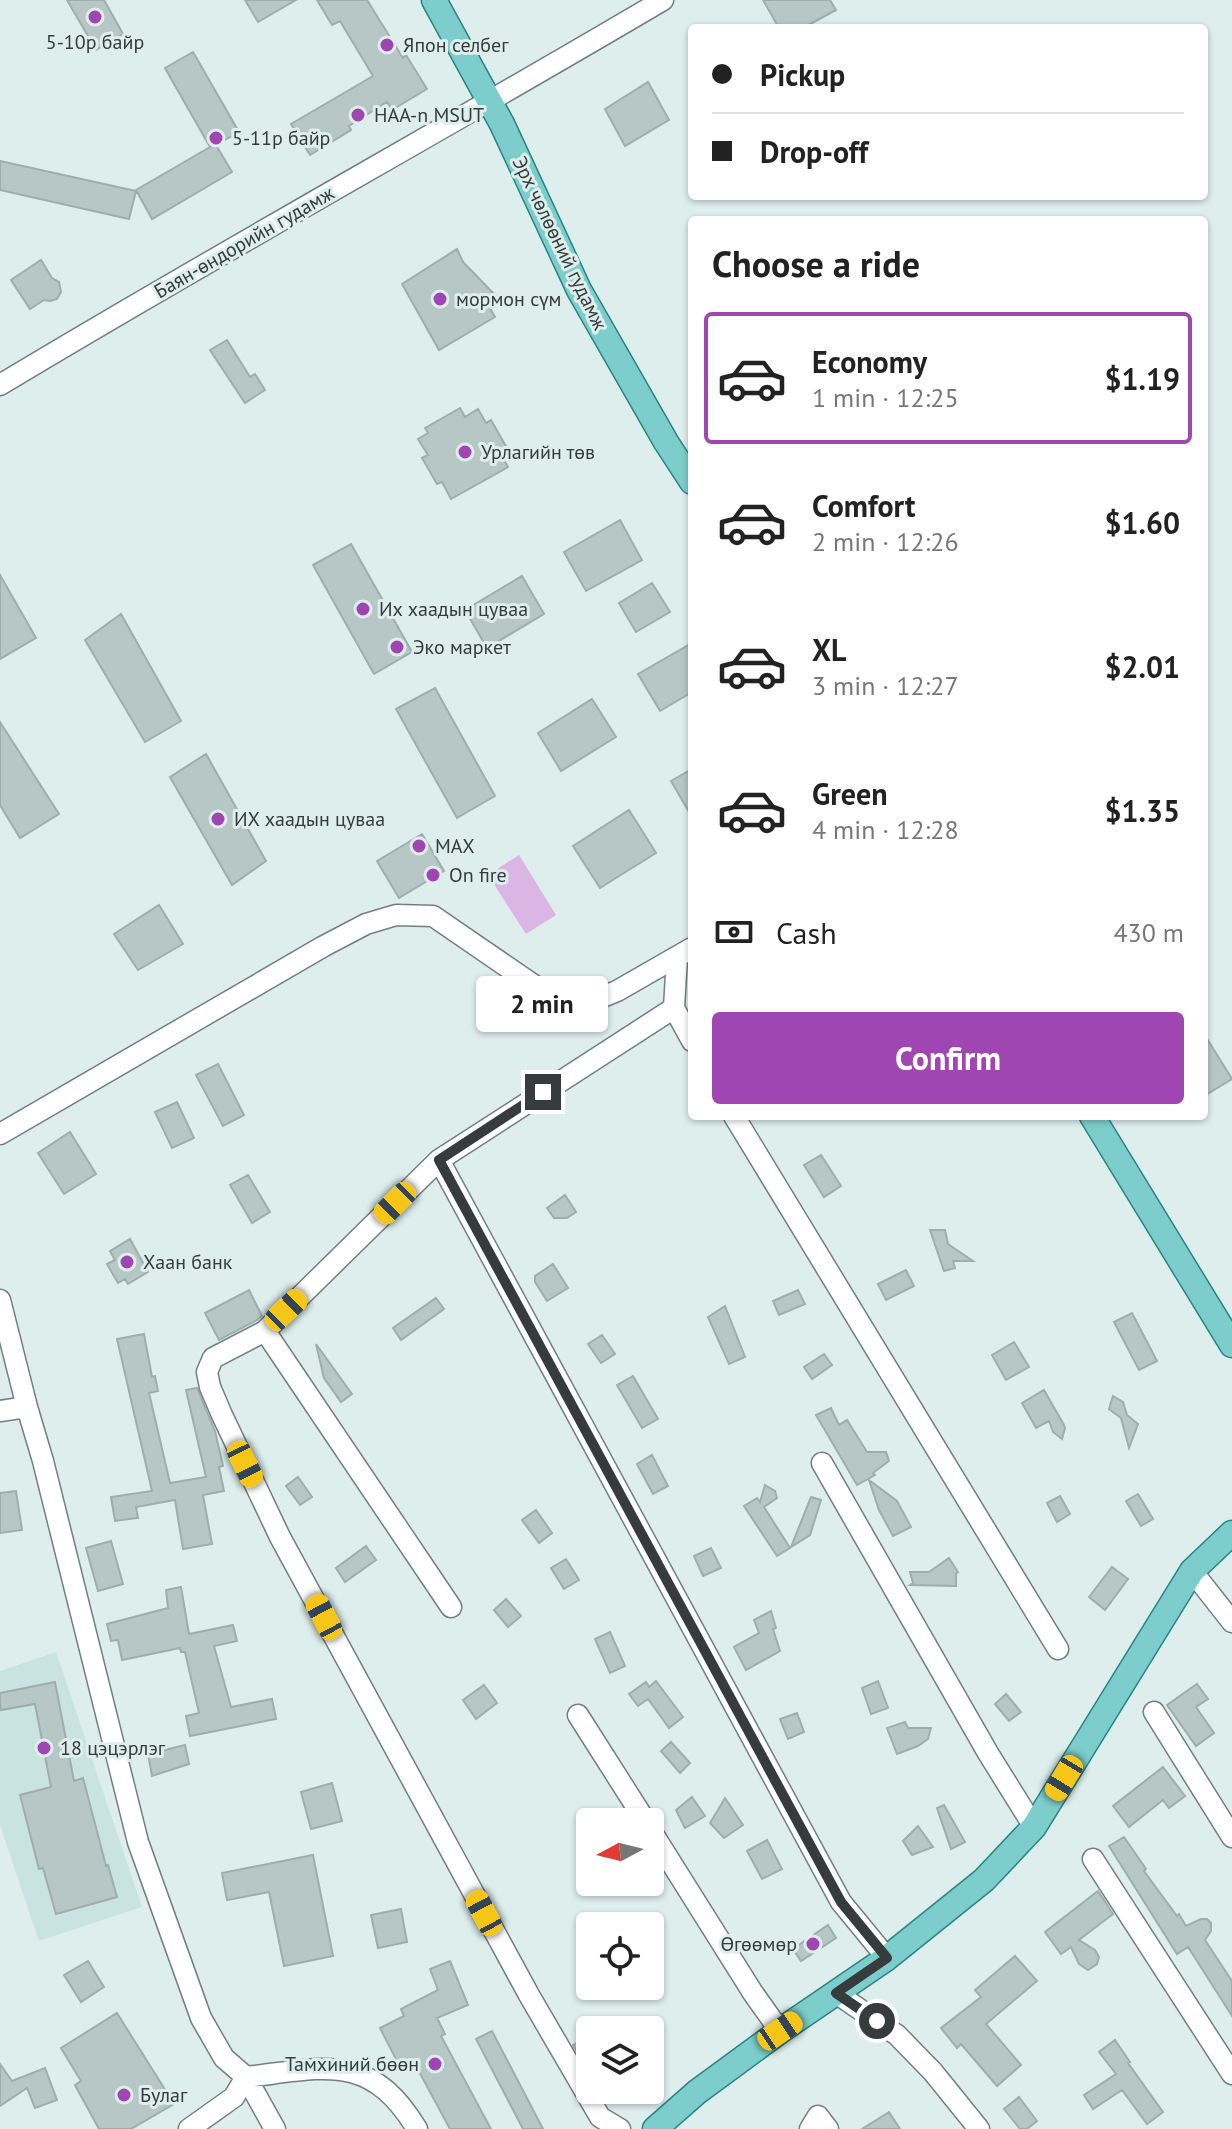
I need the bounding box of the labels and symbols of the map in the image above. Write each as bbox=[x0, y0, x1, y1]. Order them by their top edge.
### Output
marker: 5-10р байр bbox=[86, 8, 104, 26]
place label: 5-10р байр bbox=[46, 29, 144, 55]
place label: Япон селбег bbox=[403, 32, 509, 58]
marker: Япон селбег bbox=[378, 36, 396, 54]
place label: HAA-n MSUT bbox=[374, 102, 484, 128]
marker: HAA-n MSUT bbox=[349, 106, 367, 124]
place label: 5-11р байр bbox=[232, 125, 330, 151]
marker: 5-11р байр bbox=[207, 129, 225, 147]
street label: Эрх чөлөөний гудамж bbox=[507, 152, 614, 335]
street label: Баян-өндорийн гудамж bbox=[149, 179, 339, 304]
place label: мормон сүм bbox=[456, 286, 562, 312]
marker: мормон сүм bbox=[431, 290, 449, 308]
place label: Урлагийн төв bbox=[481, 439, 595, 465]
marker: Урлагийн төв bbox=[456, 443, 474, 461]
place label: Их хаадын цуваа bbox=[379, 596, 528, 622]
marker: Их хаадын цуваа bbox=[354, 600, 372, 618]
place label: Эко маркет bbox=[413, 634, 511, 660]
marker: Эко маркет bbox=[388, 638, 406, 656]
place label: ИХ хаадын цуваа bbox=[234, 806, 385, 832]
marker: ИХ хаадын цуваа bbox=[209, 810, 227, 828]
place label: МАХ bbox=[435, 833, 475, 859]
marker: МАХ bbox=[410, 837, 428, 855]
place label: On fire bbox=[449, 862, 507, 888]
marker: On fire bbox=[424, 866, 442, 884]
callout: 2 min bbox=[477, 976, 609, 1032]
route end bbox=[525, 1074, 561, 1110]
car bbox=[370, 1178, 420, 1228]
place label: Хаан банк bbox=[143, 1249, 233, 1275]
marker: Хаан банк bbox=[118, 1253, 136, 1271]
car bbox=[260, 1285, 312, 1335]
car bbox=[224, 1437, 266, 1491]
car bbox=[302, 1590, 346, 1644]
place label: 18 цэцэрлэг bbox=[60, 1735, 166, 1761]
marker: 18 цэцэрлэг bbox=[35, 1739, 53, 1757]
car bbox=[1041, 1751, 1087, 1805]
north arrow bbox=[576, 1808, 664, 1896]
car bbox=[462, 1886, 506, 1940]
place label: Өгөөмөр bbox=[720, 1931, 797, 1957]
marker: Өгөөмөр bbox=[804, 1935, 822, 1953]
route start bbox=[859, 2003, 895, 2039]
car bbox=[753, 2008, 807, 2054]
place label: Тамхиний бөөн bbox=[285, 2051, 419, 2077]
marker: Тамхиний бөөн bbox=[426, 2055, 444, 2073]
place label: Булаг bbox=[140, 2082, 188, 2108]
marker: Булаг bbox=[115, 2086, 133, 2104]

